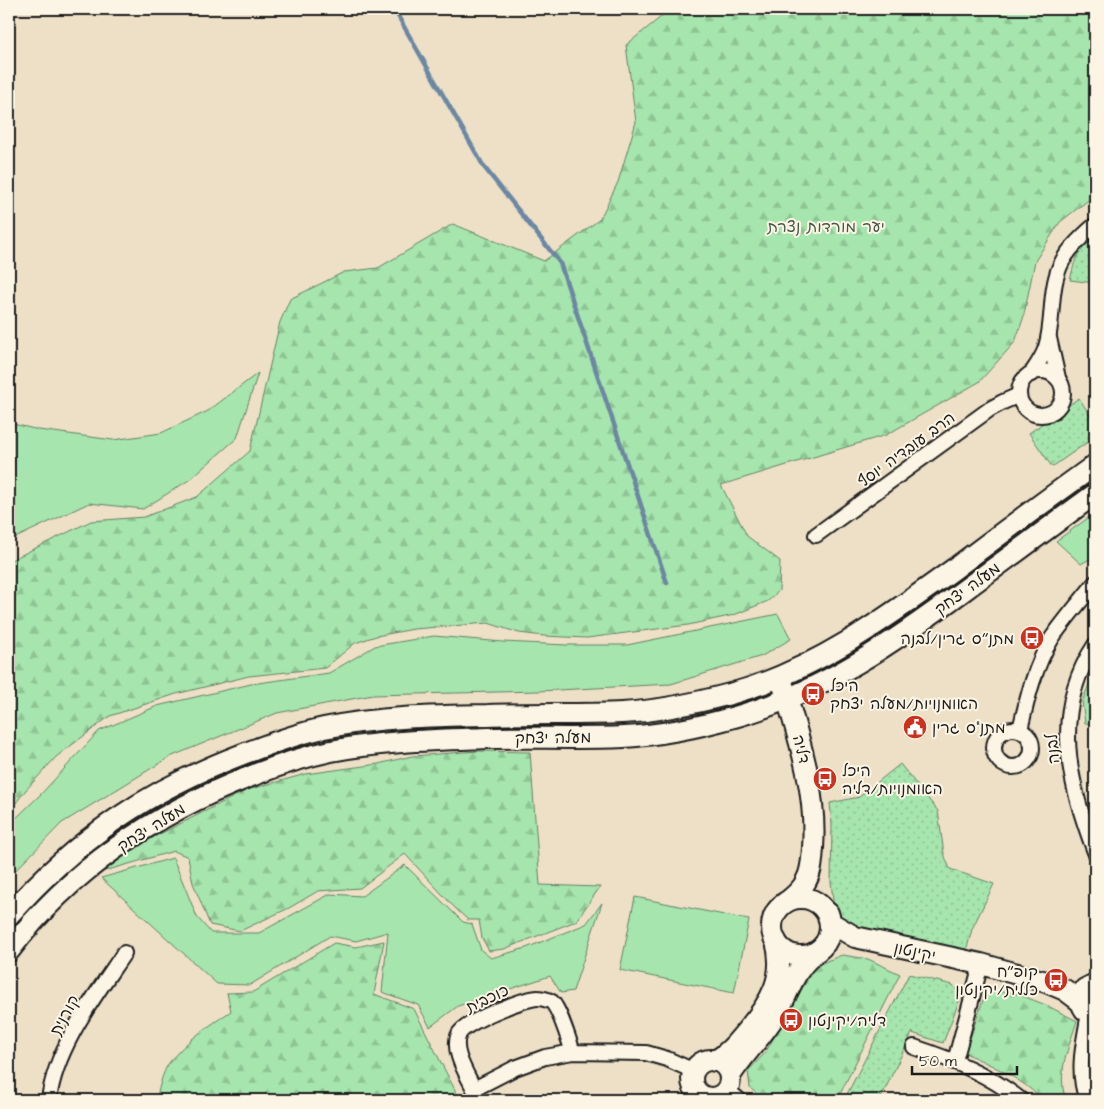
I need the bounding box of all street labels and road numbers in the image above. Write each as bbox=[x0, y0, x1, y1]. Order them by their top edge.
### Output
street label: הרב עובדיה יוסף bbox=[853, 407, 960, 493]
street label: מעלה יצחק bbox=[930, 557, 1005, 620]
street label: מעלה יצחק bbox=[515, 726, 591, 750]
street label: דליה bbox=[787, 733, 815, 766]
street label: לבנה bbox=[1041, 733, 1065, 765]
street label: מעלה יצחק bbox=[113, 798, 190, 857]
street label: יקינטון bbox=[892, 937, 938, 967]
street label: כוכבית bbox=[461, 979, 513, 1019]
street label: קורנית bbox=[45, 991, 85, 1040]

